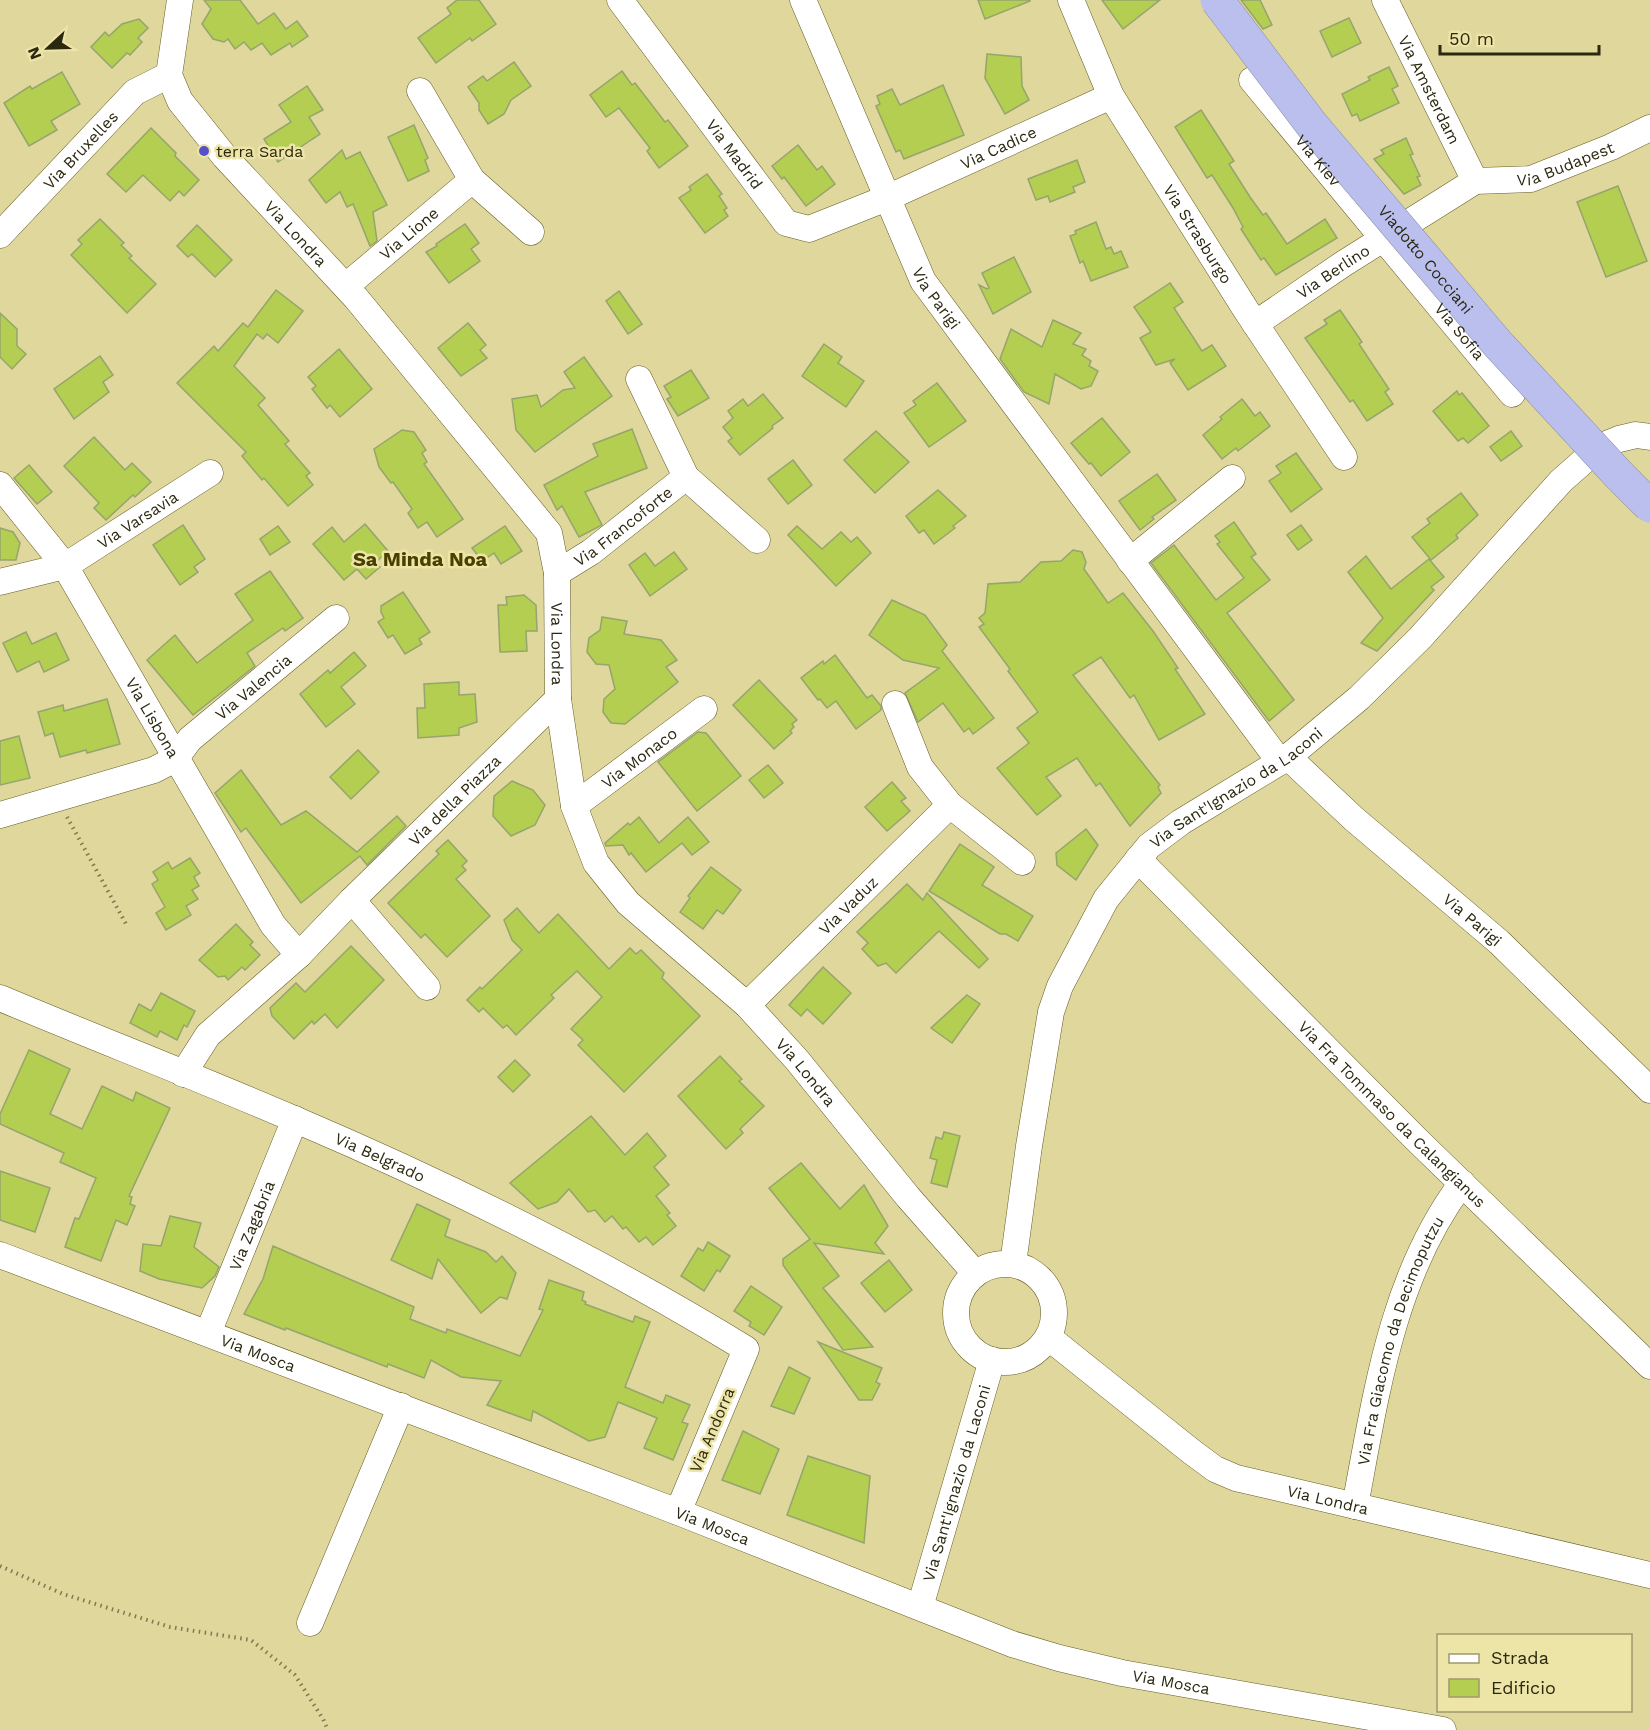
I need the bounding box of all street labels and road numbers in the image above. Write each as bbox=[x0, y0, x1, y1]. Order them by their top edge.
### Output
street label: Via Amsterdam bbox=[1395, 32, 1465, 147]
street label: Via Bruxelles bbox=[39, 107, 122, 193]
street label: Via Madrid bbox=[702, 115, 767, 193]
street label: Via Cadice bbox=[957, 122, 1039, 173]
street label: Via Kiev bbox=[1292, 131, 1346, 190]
street label: Via Budapest bbox=[1516, 137, 1617, 189]
street label: Via Strasburgo bbox=[1160, 181, 1236, 287]
street label: Via Londra bbox=[261, 196, 331, 270]
street label: Viadotto Cocciani bbox=[1374, 201, 1477, 317]
street label: Via Lione bbox=[375, 203, 442, 263]
street label: Via Berlino bbox=[1293, 240, 1373, 302]
street label: Via Parigi bbox=[909, 264, 965, 332]
street label: Via Sofia bbox=[1431, 299, 1489, 363]
street label: Via Francoforte bbox=[570, 482, 676, 570]
street label: Via Varsavia bbox=[94, 487, 181, 552]
street label: Via Londra bbox=[548, 602, 567, 685]
street label: Via Valencia bbox=[211, 650, 295, 724]
street label: Via Lisbona bbox=[122, 674, 184, 761]
street label: Via Monaco bbox=[597, 723, 680, 792]
street label: Via Sant'Ignazio da Laconi bbox=[1146, 723, 1326, 852]
street label: Via della Piazza bbox=[404, 751, 504, 849]
street label: Via Vaduz bbox=[815, 872, 882, 939]
street label: Via Parigi bbox=[1439, 889, 1506, 950]
street label: Via Fra Tommaso da Calangianus bbox=[1294, 1017, 1490, 1211]
street label: Via Londra bbox=[772, 1034, 840, 1110]
street label: Via Belgrado bbox=[332, 1128, 428, 1186]
street label: Via Zagabria bbox=[225, 1178, 278, 1273]
street label: Via Fra Giacomo da Decimoputzu bbox=[1353, 1213, 1447, 1467]
street label: Via Mosca bbox=[218, 1330, 298, 1376]
street label: Via Sant'Ignazio da Laconi bbox=[918, 1383, 994, 1584]
street label: Via Andorra bbox=[686, 1385, 738, 1475]
street label: Via Londra bbox=[1285, 1481, 1370, 1518]
street label: Via Mosca bbox=[672, 1502, 752, 1549]
street label: Via Mosca bbox=[1131, 1666, 1211, 1698]

